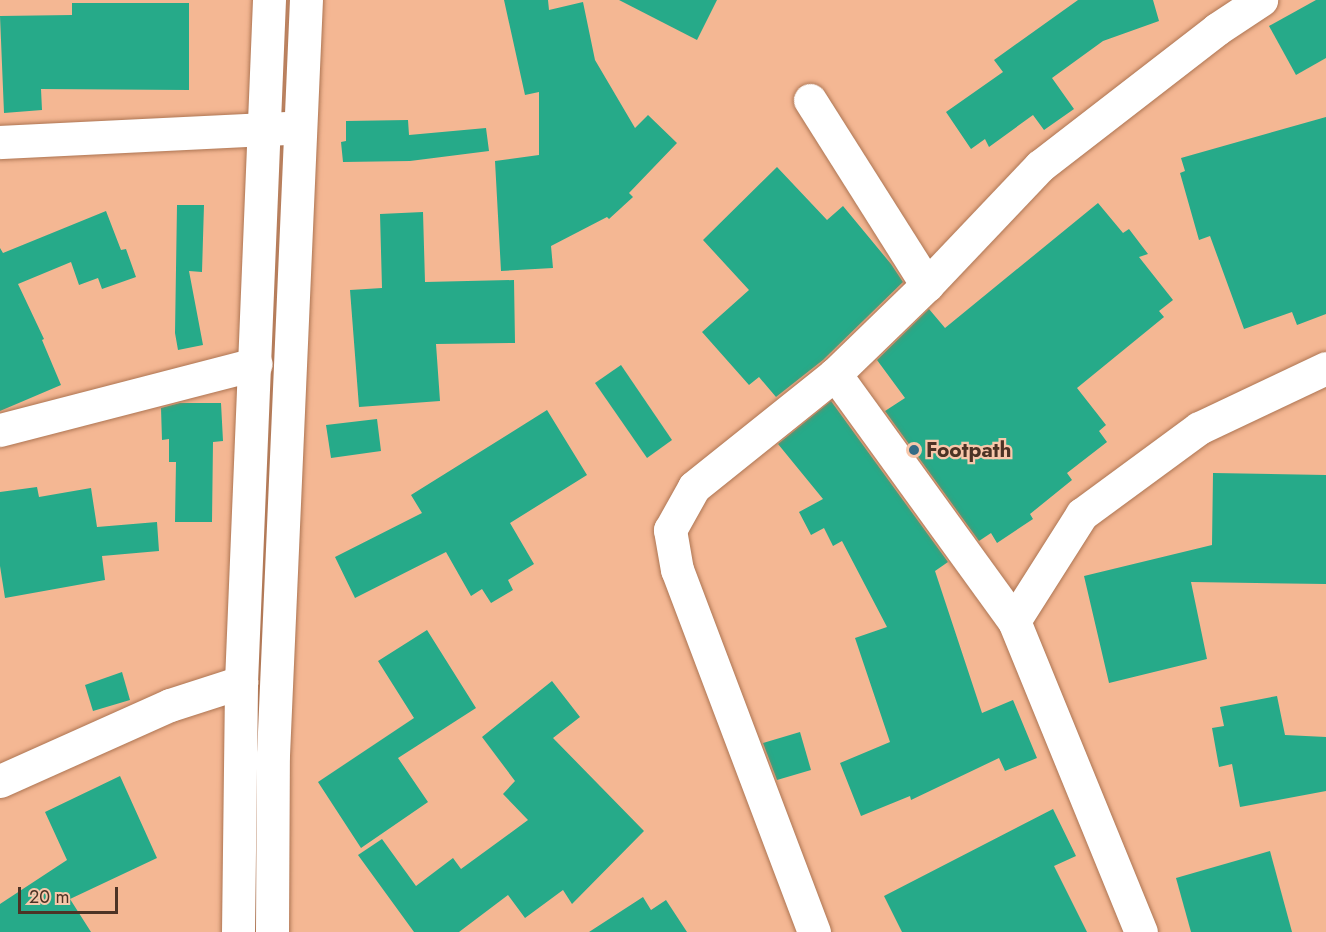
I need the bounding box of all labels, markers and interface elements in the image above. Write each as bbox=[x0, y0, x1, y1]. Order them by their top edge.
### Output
place label: Footpath bbox=[926, 437, 1011, 463]
marker: Footpath bbox=[907, 443, 921, 457]
scale bar bbox=[21, 875, 122, 913]
text: 20 m bbox=[29, 884, 69, 910]

